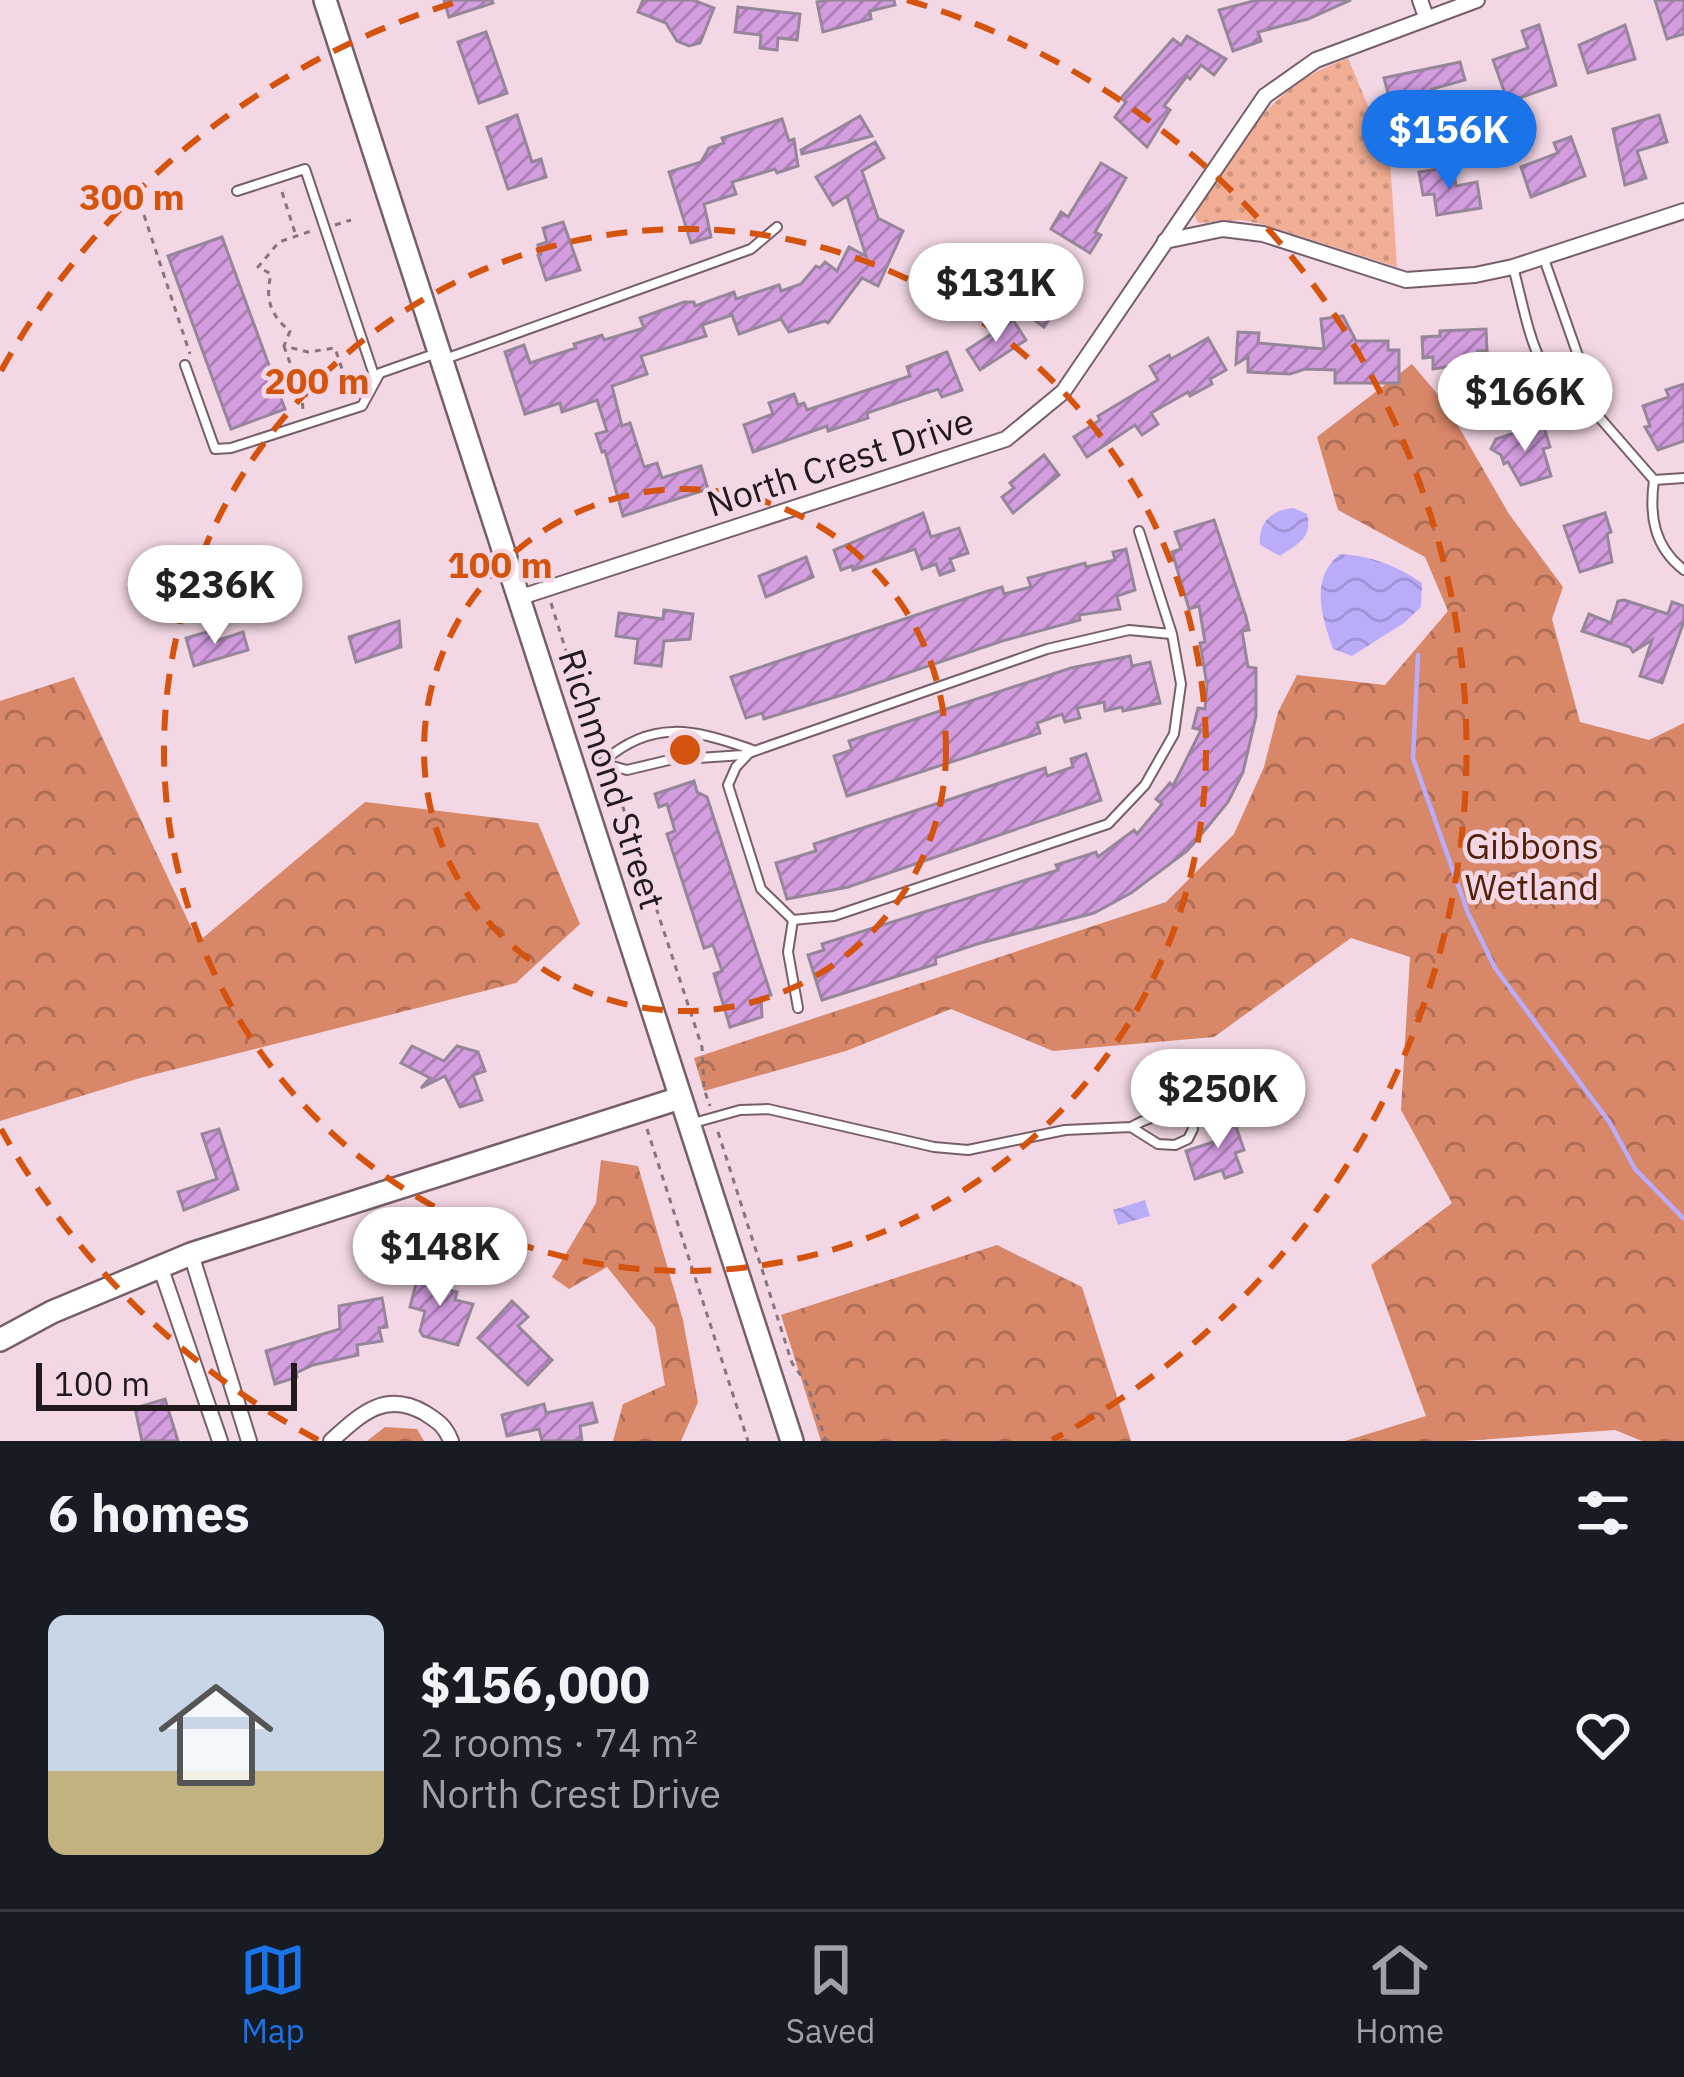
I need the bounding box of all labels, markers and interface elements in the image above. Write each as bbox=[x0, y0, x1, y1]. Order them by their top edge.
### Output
pin: $156K bbox=[1365, 90, 1533, 192]
text: $156K bbox=[1389, 103, 1509, 154]
text: 300 m bbox=[79, 173, 185, 220]
pin: $131K bbox=[912, 243, 1080, 345]
text: $131K bbox=[936, 256, 1056, 307]
pin: $166K bbox=[1441, 352, 1609, 454]
text: 200 m bbox=[264, 357, 370, 404]
text: $166K bbox=[1465, 365, 1585, 416]
street label: North Crest Drive bbox=[701, 396, 979, 527]
text: 100 m bbox=[447, 541, 553, 588]
pin: $236K bbox=[131, 545, 299, 647]
text: $236K bbox=[155, 558, 275, 609]
street label: Richmond Street bbox=[548, 643, 677, 915]
centre of rings bbox=[664, 729, 706, 771]
park label: Gibbons Wetland bbox=[1465, 822, 1599, 910]
pin: $250K bbox=[1134, 1049, 1302, 1151]
text: $250K bbox=[1158, 1062, 1278, 1113]
pin: $148K bbox=[356, 1207, 524, 1309]
text: $148K bbox=[380, 1220, 500, 1271]
scale bar bbox=[36, 1357, 297, 1410]
text: 100 m bbox=[54, 1362, 150, 1405]
text: 6 homes bbox=[48, 1480, 250, 1546]
icon: filters bbox=[1570, 1480, 1636, 1546]
text: $156,000 bbox=[420, 1651, 650, 1717]
icon: home bbox=[144, 1663, 288, 1807]
icon: heart bbox=[1570, 1702, 1636, 1768]
text: 2 rooms · 74 m² bbox=[420, 1717, 698, 1768]
text: North Crest Drive bbox=[420, 1768, 721, 1819]
tab: Map bbox=[240, 1937, 306, 2052]
tab: Saved bbox=[786, 1937, 876, 2052]
tab: Home bbox=[1355, 1937, 1444, 2052]

